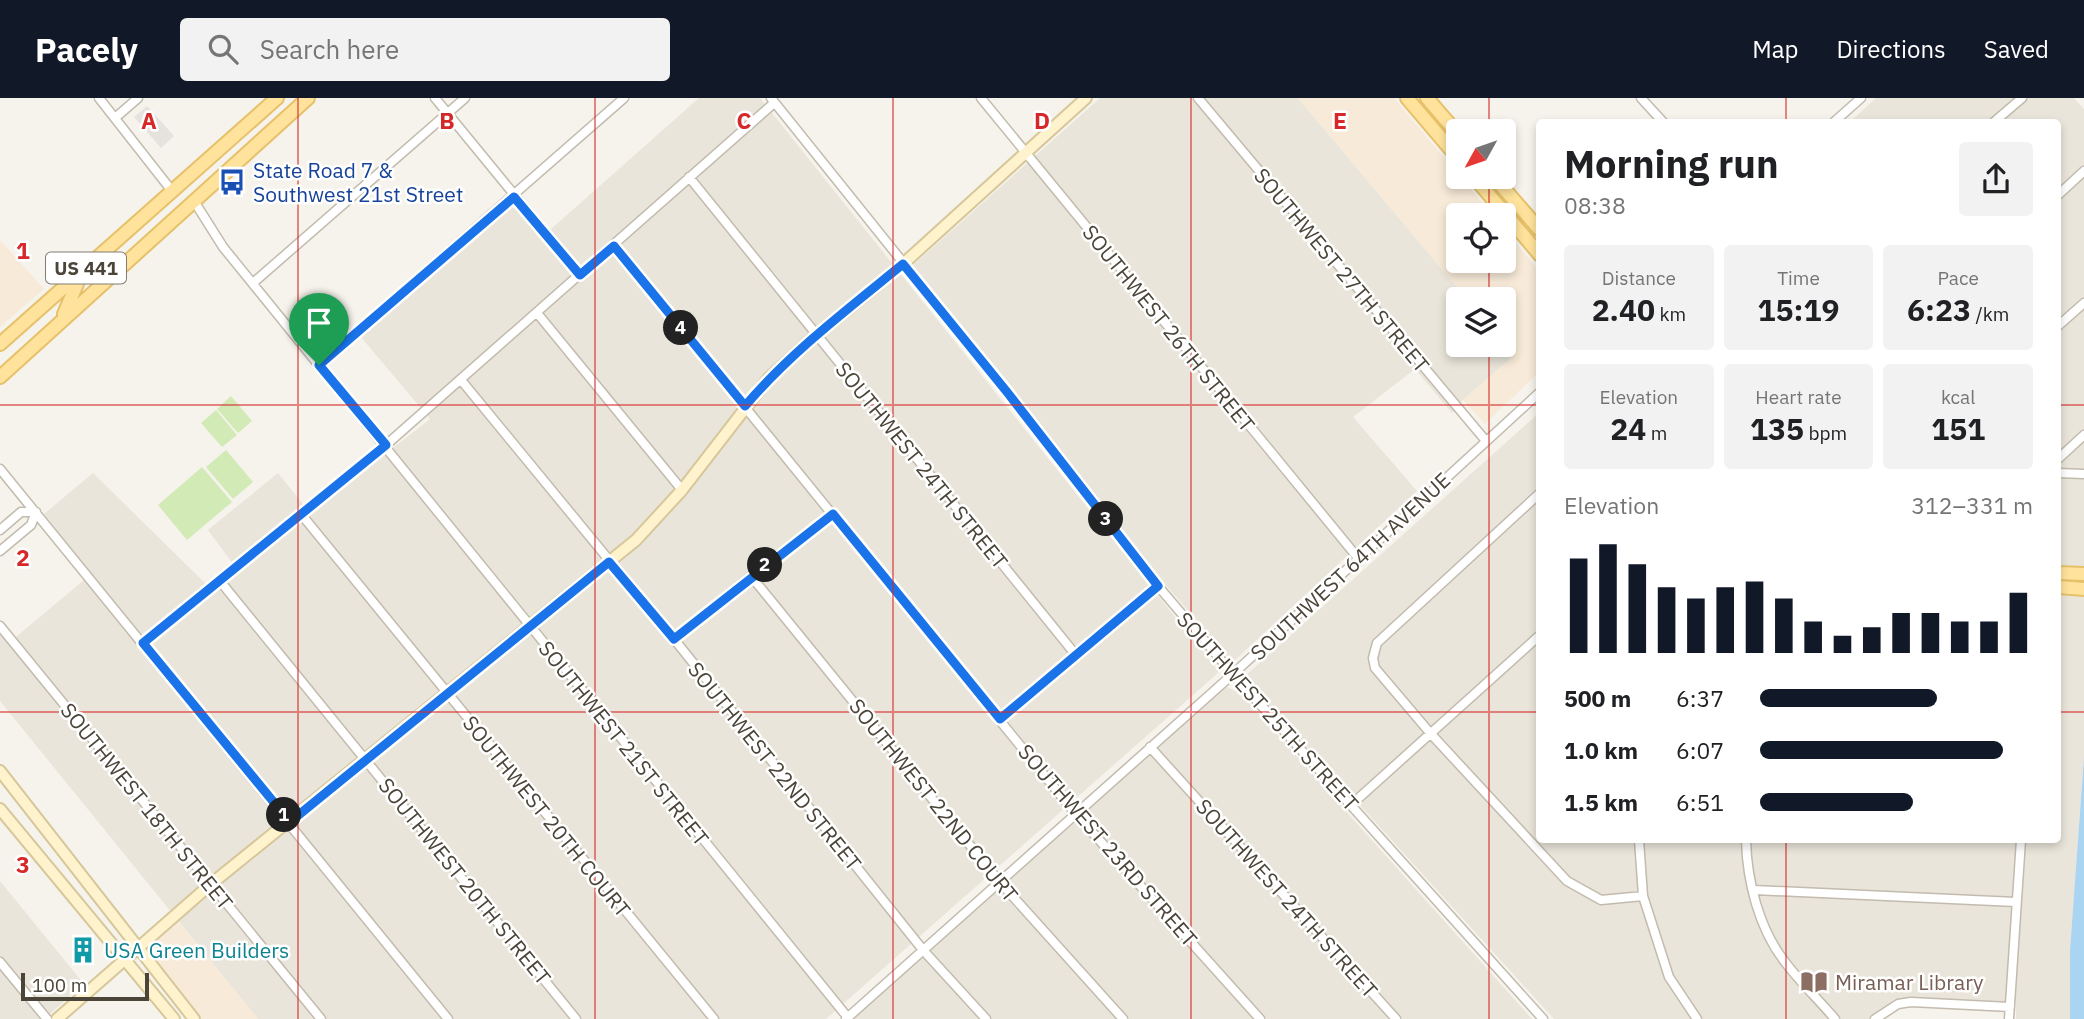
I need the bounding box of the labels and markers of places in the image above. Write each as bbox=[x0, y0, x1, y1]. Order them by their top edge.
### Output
place label: State Road 7 & Southwest 21st Street bbox=[253, 156, 463, 208]
bus stop icon: State Road 7 & Southwest 21st Street bbox=[217, 167, 247, 197]
pin bbox=[289, 293, 349, 365]
pin: 4 bbox=[664, 310, 698, 345]
pin: 3 bbox=[1088, 502, 1124, 536]
pin: 2 bbox=[748, 547, 782, 582]
pin: 1 bbox=[266, 798, 302, 832]
building icon: USA Green Builders bbox=[68, 935, 98, 965]
place label: USA Green Builders bbox=[104, 936, 289, 964]
library icon: Miramar Library bbox=[1799, 967, 1829, 997]
place label: Miramar Library bbox=[1835, 968, 1984, 996]

